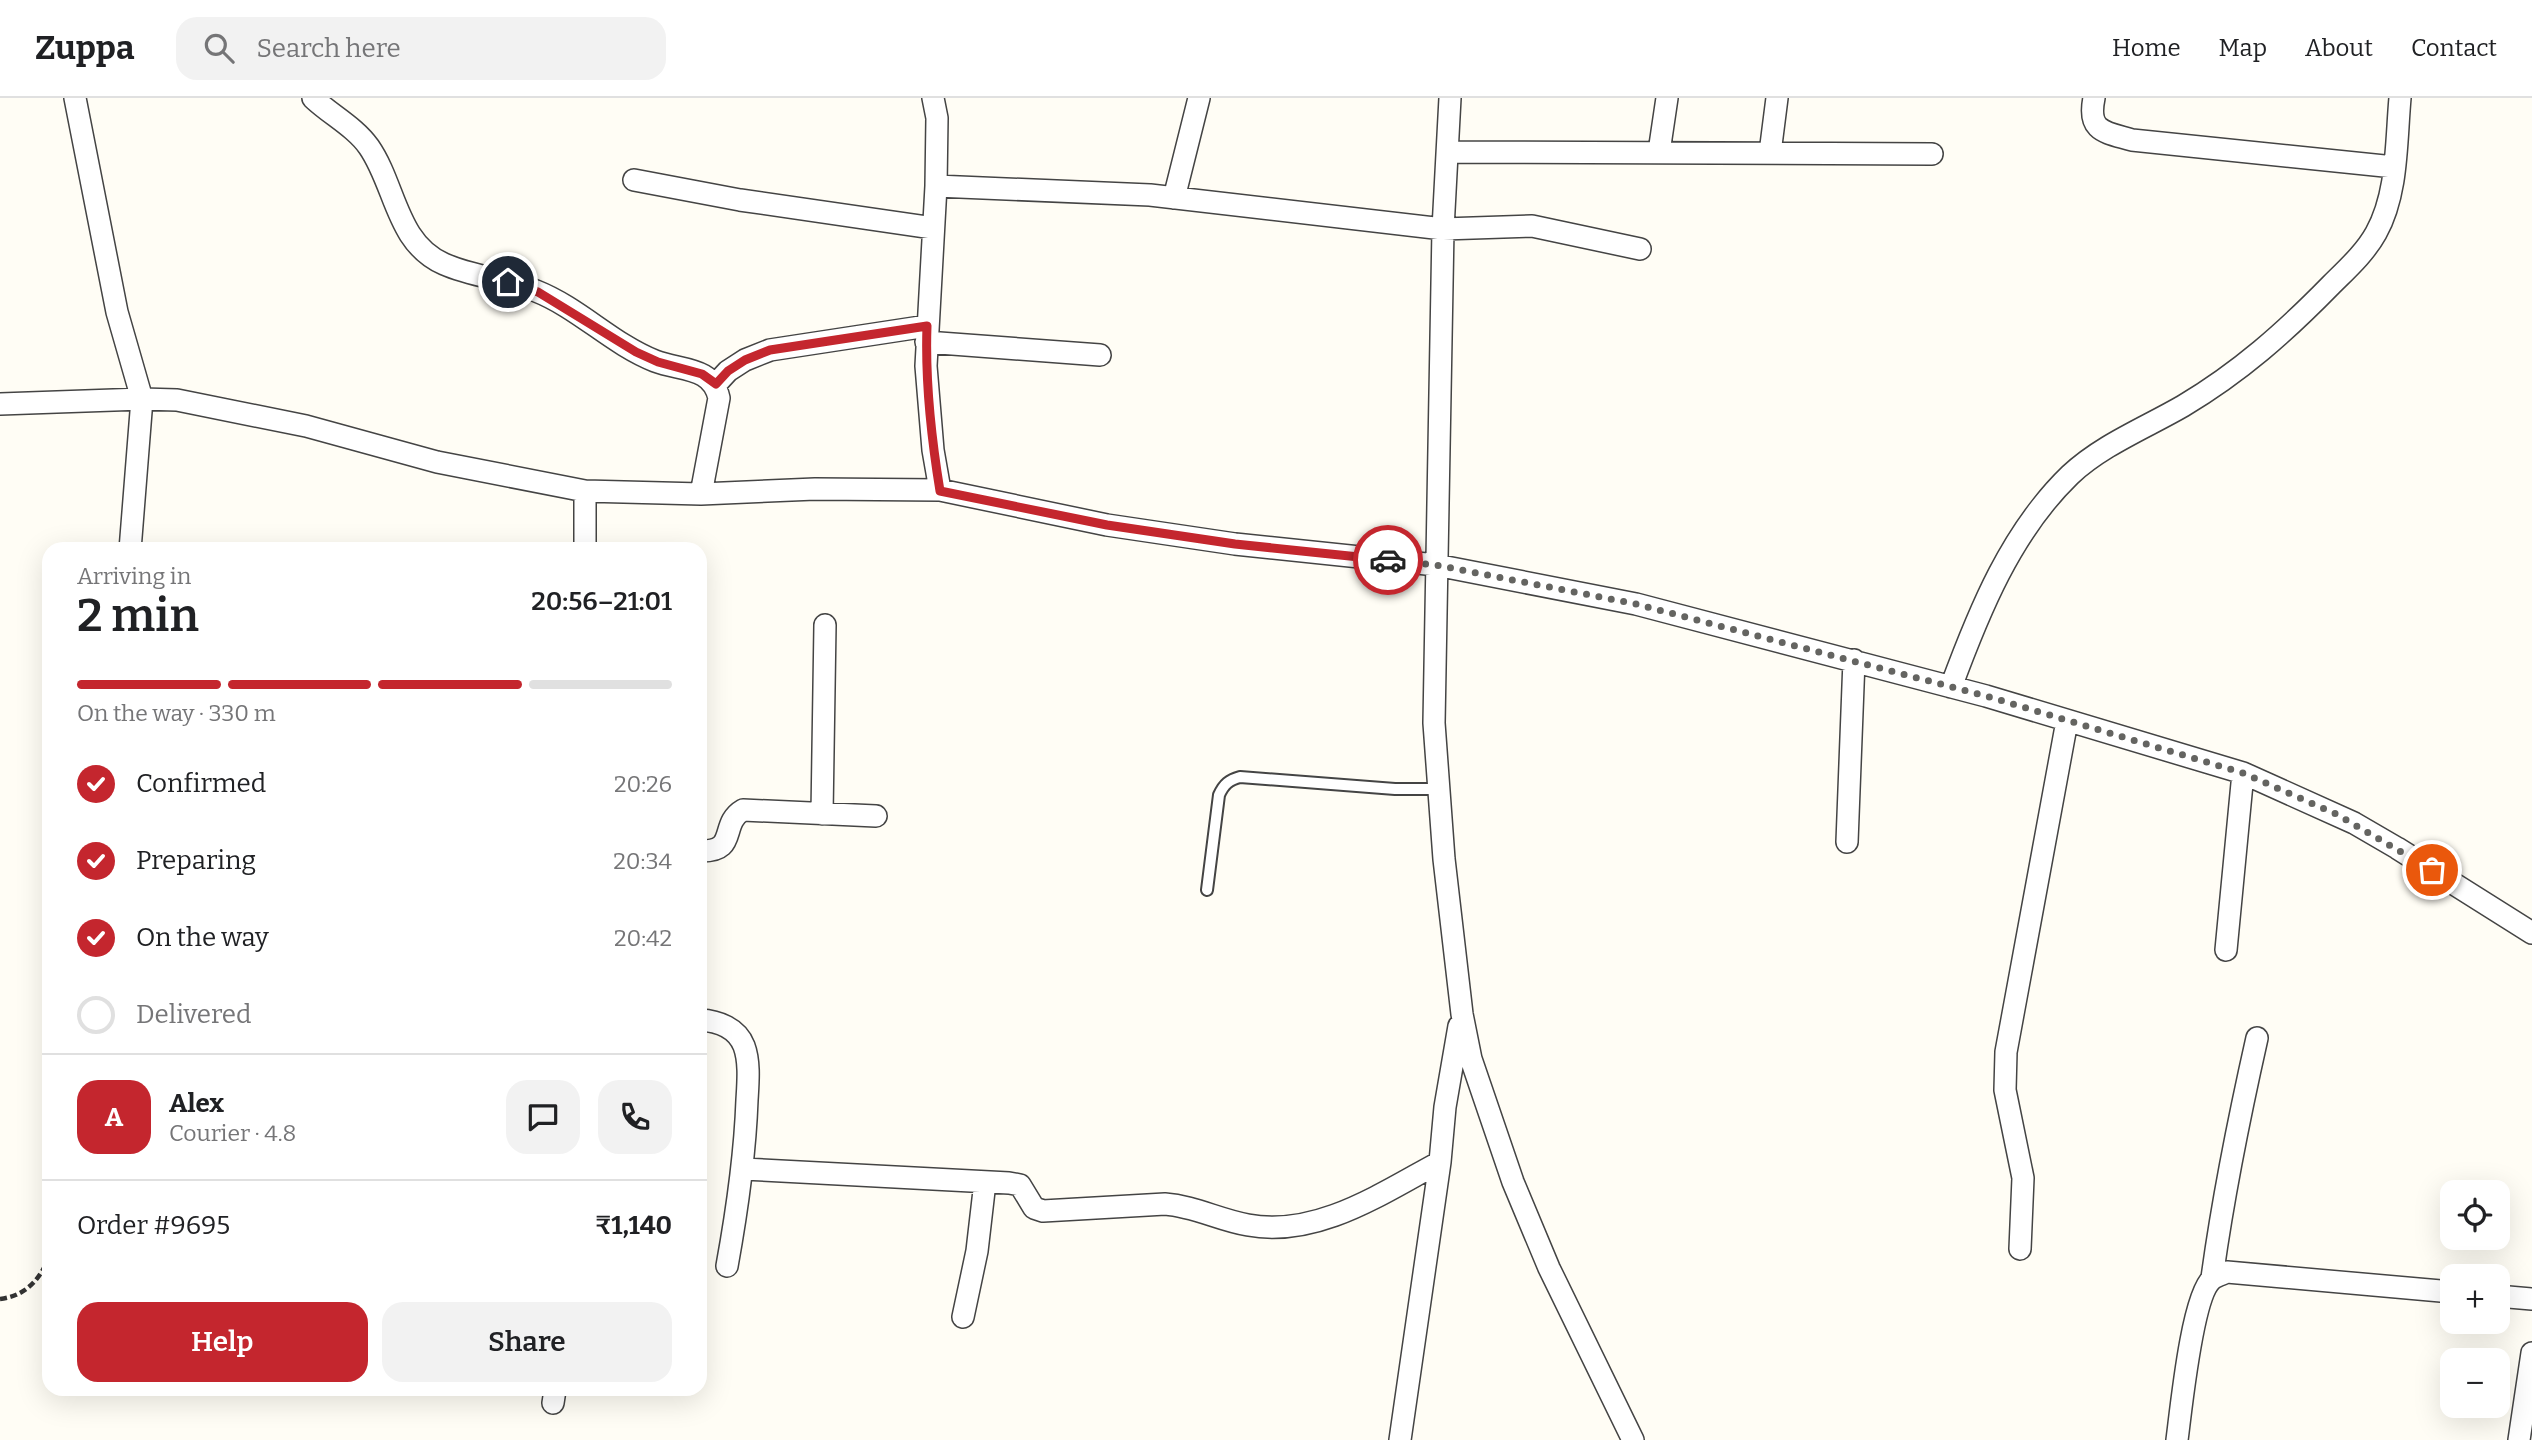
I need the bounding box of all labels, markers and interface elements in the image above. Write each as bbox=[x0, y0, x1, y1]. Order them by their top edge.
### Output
search box bbox=[176, 17, 666, 80]
text: Zuppa bbox=[35, 28, 134, 68]
icon: search bbox=[200, 29, 238, 67]
text: Search here bbox=[256, 33, 401, 64]
text: Home bbox=[2112, 34, 2181, 62]
text: Map bbox=[2219, 34, 2267, 62]
text: About bbox=[2305, 34, 2373, 62]
text: Contact bbox=[2411, 34, 2497, 62]
pin bbox=[478, 252, 538, 312]
icon: home bbox=[489, 263, 527, 301]
courier bbox=[1353, 525, 1423, 595]
icon: car bbox=[1369, 541, 1407, 579]
text: Arriving in bbox=[77, 562, 191, 590]
text: 20:56–21:01 bbox=[531, 586, 672, 617]
text: 2 min bbox=[77, 588, 199, 643]
text: On the way · 330 m bbox=[77, 699, 276, 727]
icon: check bbox=[77, 765, 115, 803]
text: Confirmed bbox=[136, 768, 266, 799]
text: 20:26 bbox=[614, 770, 672, 798]
pin bbox=[2402, 840, 2462, 900]
icon: check bbox=[77, 842, 115, 880]
text: Preparing bbox=[136, 845, 256, 876]
text: 20:34 bbox=[613, 847, 672, 875]
icon: bag bbox=[2413, 851, 2451, 889]
icon: check bbox=[77, 919, 115, 957]
text: On the way bbox=[136, 922, 269, 953]
text: 20:42 bbox=[614, 924, 672, 952]
text: Delivered bbox=[136, 999, 251, 1030]
button: chat bbox=[506, 1080, 580, 1154]
button: phone bbox=[598, 1080, 672, 1154]
text: Alex bbox=[169, 1088, 224, 1119]
text: A bbox=[105, 1102, 123, 1133]
text: Courier · 4.8 bbox=[169, 1119, 296, 1147]
map controls bbox=[2440, 1180, 2510, 1418]
button: locate bbox=[2440, 1180, 2510, 1250]
text: Order #9695 bbox=[77, 1210, 230, 1241]
text: ₹1,140 bbox=[595, 1210, 672, 1241]
button: + bbox=[2440, 1264, 2510, 1334]
button: Help bbox=[77, 1302, 368, 1382]
button: Share bbox=[382, 1302, 672, 1382]
button: − bbox=[2440, 1348, 2510, 1418]

